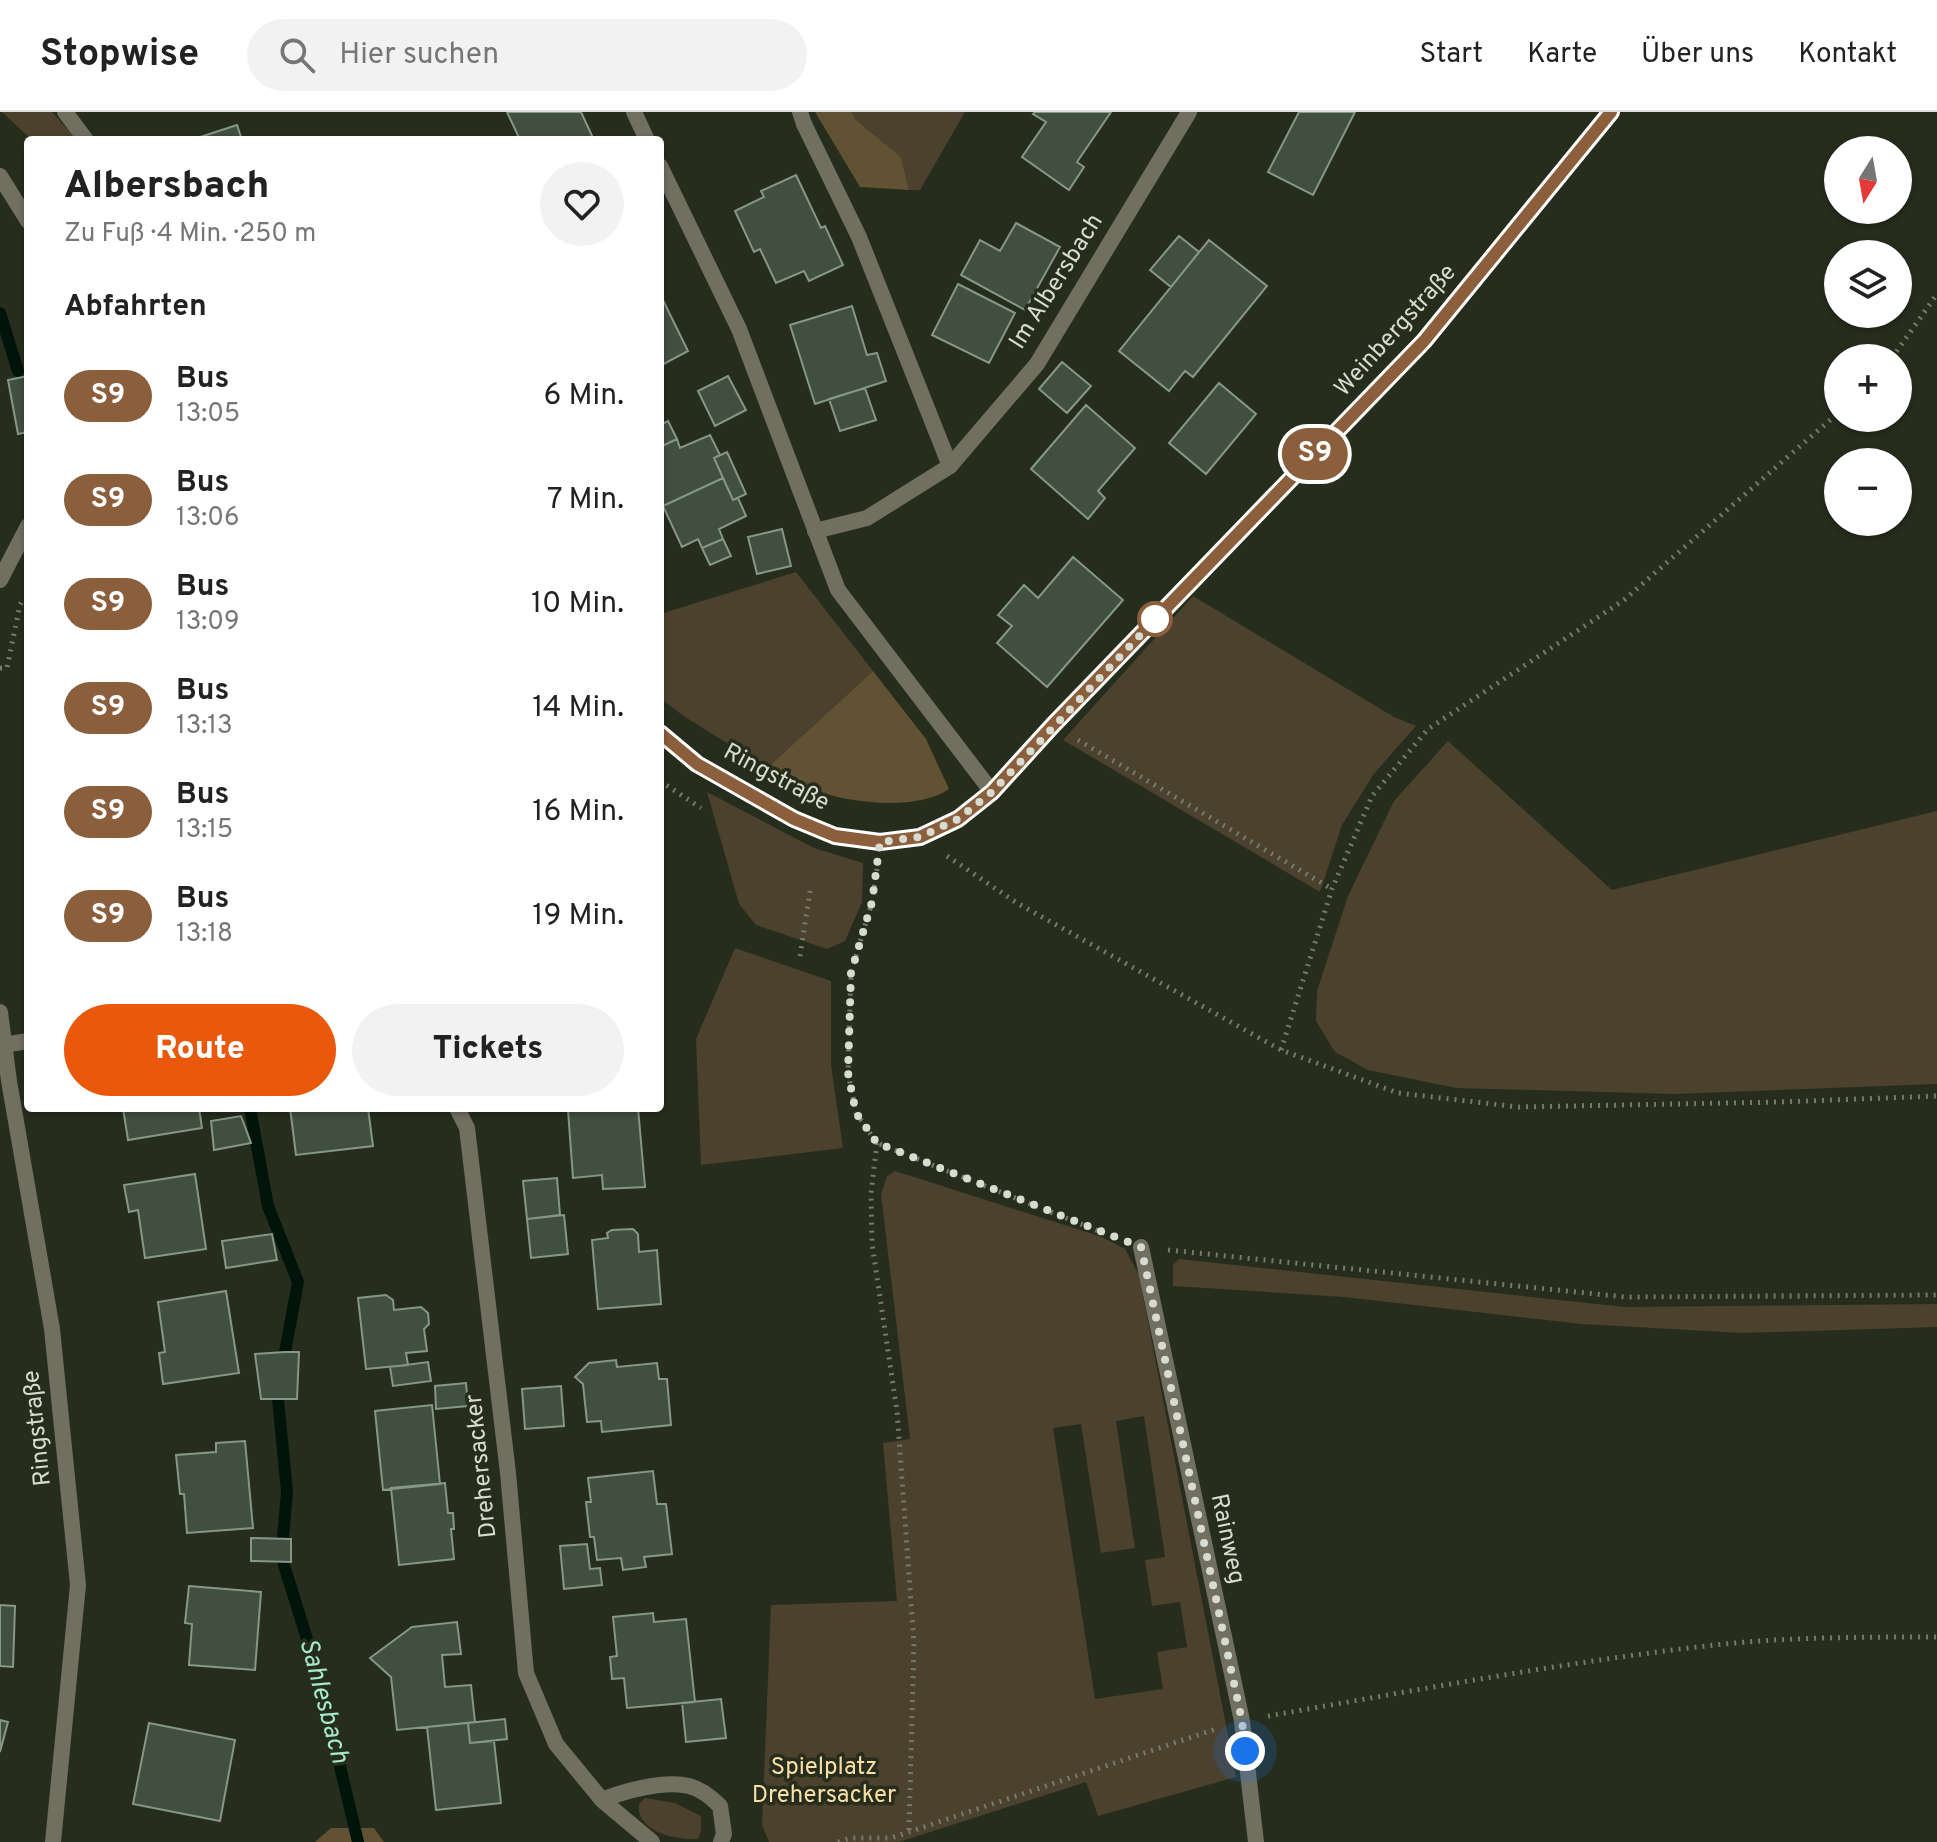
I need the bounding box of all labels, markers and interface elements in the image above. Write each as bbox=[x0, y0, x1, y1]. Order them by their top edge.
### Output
search box bbox=[247, 19, 807, 91]
text: Stopwise bbox=[40, 31, 199, 80]
icon: search bbox=[275, 33, 319, 77]
text: Hier suchen bbox=[339, 37, 499, 74]
text: Start bbox=[1419, 37, 1483, 73]
text: Karte bbox=[1527, 37, 1597, 73]
text: Über uns bbox=[1641, 37, 1754, 73]
text: Kontakt bbox=[1798, 37, 1897, 73]
north arrow bbox=[1824, 136, 1912, 224]
map controls bbox=[1824, 136, 1912, 536]
button: heart bbox=[540, 162, 624, 246]
text: Albersbach bbox=[64, 163, 269, 212]
street label: Im Albersbach bbox=[1003, 209, 1111, 355]
text: Zu Fuß · 4 Min. · 250 m bbox=[64, 218, 316, 251]
button: layers bbox=[1824, 240, 1912, 328]
street label: Weinbergstraße bbox=[1329, 258, 1463, 404]
text: Abfahrten bbox=[64, 289, 207, 326]
button: + bbox=[1824, 344, 1912, 432]
text: Bus bbox=[176, 361, 229, 398]
text: S9 bbox=[91, 378, 125, 414]
text: 6 Min. bbox=[543, 378, 624, 415]
text: 13:05 bbox=[176, 398, 240, 431]
line badge: S9 bbox=[1279, 428, 1351, 480]
text: S9 bbox=[1298, 436, 1332, 472]
button: − bbox=[1824, 448, 1912, 536]
text: Bus bbox=[176, 465, 229, 502]
text: S9 bbox=[91, 482, 125, 518]
text: 7 Min. bbox=[547, 482, 624, 519]
text: 13:06 bbox=[176, 502, 239, 535]
text: Bus bbox=[176, 569, 229, 606]
text: S9 bbox=[91, 586, 125, 622]
text: 10 Min. bbox=[531, 586, 624, 623]
unlabelled marker bbox=[1138, 602, 1172, 636]
text: 13:09 bbox=[176, 606, 239, 639]
text: Bus bbox=[176, 673, 229, 710]
text: S9 bbox=[91, 690, 125, 726]
text: 14 Min. bbox=[532, 690, 624, 727]
text: 13:13 bbox=[176, 710, 233, 743]
street label: Ringstraße bbox=[718, 737, 834, 819]
text: Bus bbox=[176, 777, 229, 814]
text: S9 bbox=[91, 794, 125, 830]
text: 16 Min. bbox=[532, 794, 624, 831]
text: 13:15 bbox=[176, 814, 233, 847]
text: Bus bbox=[176, 881, 229, 918]
text: S9 bbox=[91, 898, 125, 934]
text: 19 Min. bbox=[532, 898, 624, 935]
text: 13:18 bbox=[176, 918, 233, 951]
button: Route bbox=[64, 1004, 336, 1096]
button: Tickets bbox=[352, 1004, 624, 1096]
street label: Ringstraße bbox=[17, 1369, 59, 1487]
street label: Drehersacker bbox=[460, 1392, 504, 1540]
street label: Rainweg bbox=[1203, 1491, 1251, 1587]
water label: Sahlesbach bbox=[290, 1635, 356, 1767]
your location bbox=[1225, 1731, 1265, 1771]
park label: Spielplatz Drehersacker bbox=[752, 1753, 896, 1811]

